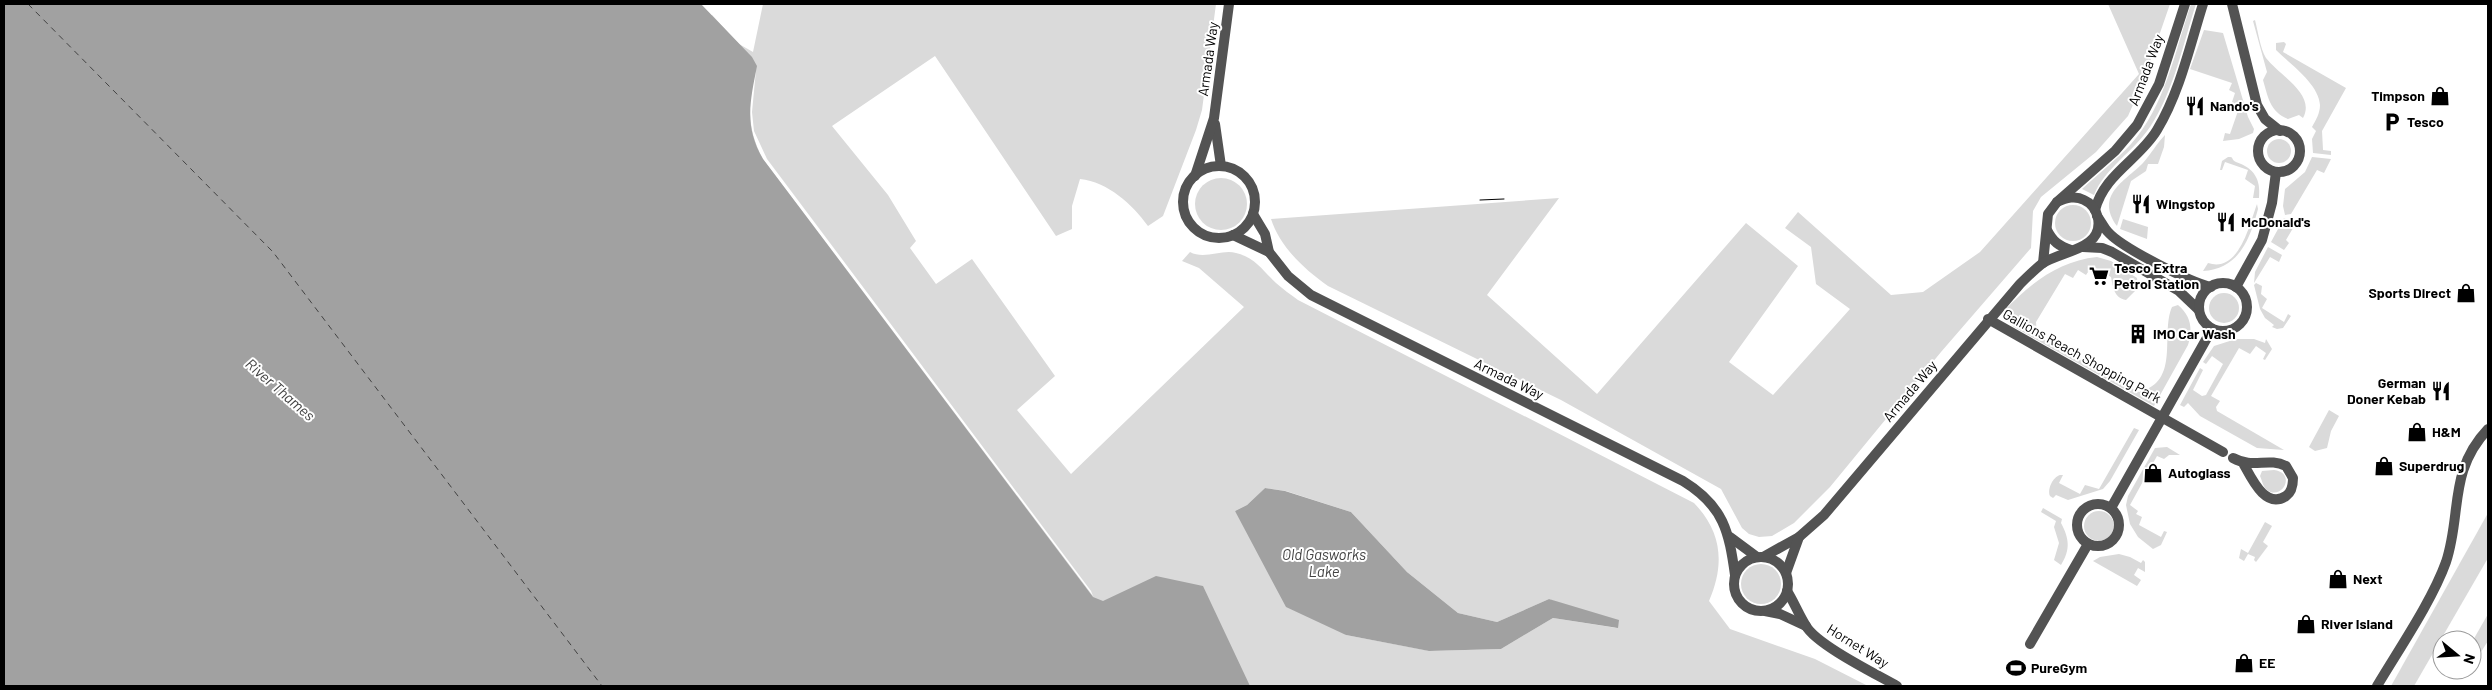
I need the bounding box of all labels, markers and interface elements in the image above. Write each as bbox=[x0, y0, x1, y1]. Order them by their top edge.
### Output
street label: Armada Way bbox=[1194, 20, 1221, 97]
street label: Armada Way bbox=[2124, 31, 2167, 108]
shop icon: Timpson bbox=[2429, 85, 2451, 107]
place label: Timpson bbox=[2371, 87, 2425, 104]
restaurant icon: Nando's bbox=[2184, 95, 2206, 117]
place label: Nando's bbox=[2210, 97, 2259, 114]
parking icon: Tesco bbox=[2381, 111, 2403, 133]
place label: Tesco bbox=[2407, 113, 2444, 130]
restaurant icon: Wingstop bbox=[2130, 193, 2152, 215]
place label: Wingstop bbox=[2156, 195, 2215, 212]
restaurant icon: McDonald's bbox=[2215, 211, 2237, 233]
place label: McDonald's bbox=[2241, 213, 2310, 230]
place label: Tesco Extra Petrol Station bbox=[2114, 259, 2199, 292]
supermarket icon: Tesco Extra Petrol Station bbox=[2088, 265, 2110, 287]
shop icon: Sports Direct bbox=[2455, 282, 2477, 304]
place label: Sports Direct bbox=[2368, 284, 2451, 301]
street label: Gallions Reach Shopping Park bbox=[2000, 305, 2165, 406]
building icon: IMO Car Wash bbox=[2127, 323, 2149, 345]
place label: IMO Car Wash bbox=[2153, 325, 2236, 342]
water label: River Thames bbox=[242, 354, 319, 424]
street label: Armada Way bbox=[1472, 354, 1547, 403]
street label: Armada Way bbox=[1879, 356, 1941, 425]
place label: German Doner Kebab bbox=[2347, 374, 2426, 407]
restaurant icon: German Doner Kebab bbox=[2430, 380, 2452, 402]
shop icon: H&M bbox=[2406, 421, 2428, 443]
place label: H&M bbox=[2432, 423, 2461, 440]
shop icon: Superdrug bbox=[2373, 455, 2395, 477]
place label: Superdrug bbox=[2399, 457, 2465, 474]
shop icon: Autoglass bbox=[2142, 462, 2164, 484]
place label: Autoglass bbox=[2168, 464, 2231, 481]
water label: Old Gasworks Lake bbox=[1282, 545, 1366, 580]
shop icon: Next bbox=[2327, 568, 2349, 590]
place label: Next bbox=[2353, 570, 2382, 587]
shop icon: River Island bbox=[2295, 613, 2317, 635]
place label: River Island bbox=[2321, 615, 2393, 632]
street label: Hornet Way bbox=[1824, 620, 1893, 672]
north arrow bbox=[2432, 630, 2482, 680]
shop icon: EE bbox=[2233, 652, 2255, 674]
text: N bbox=[2460, 652, 2479, 666]
place label: EE bbox=[2259, 654, 2275, 671]
sports icon: PureGym bbox=[2005, 657, 2027, 679]
place label: PureGym bbox=[2031, 659, 2087, 676]

